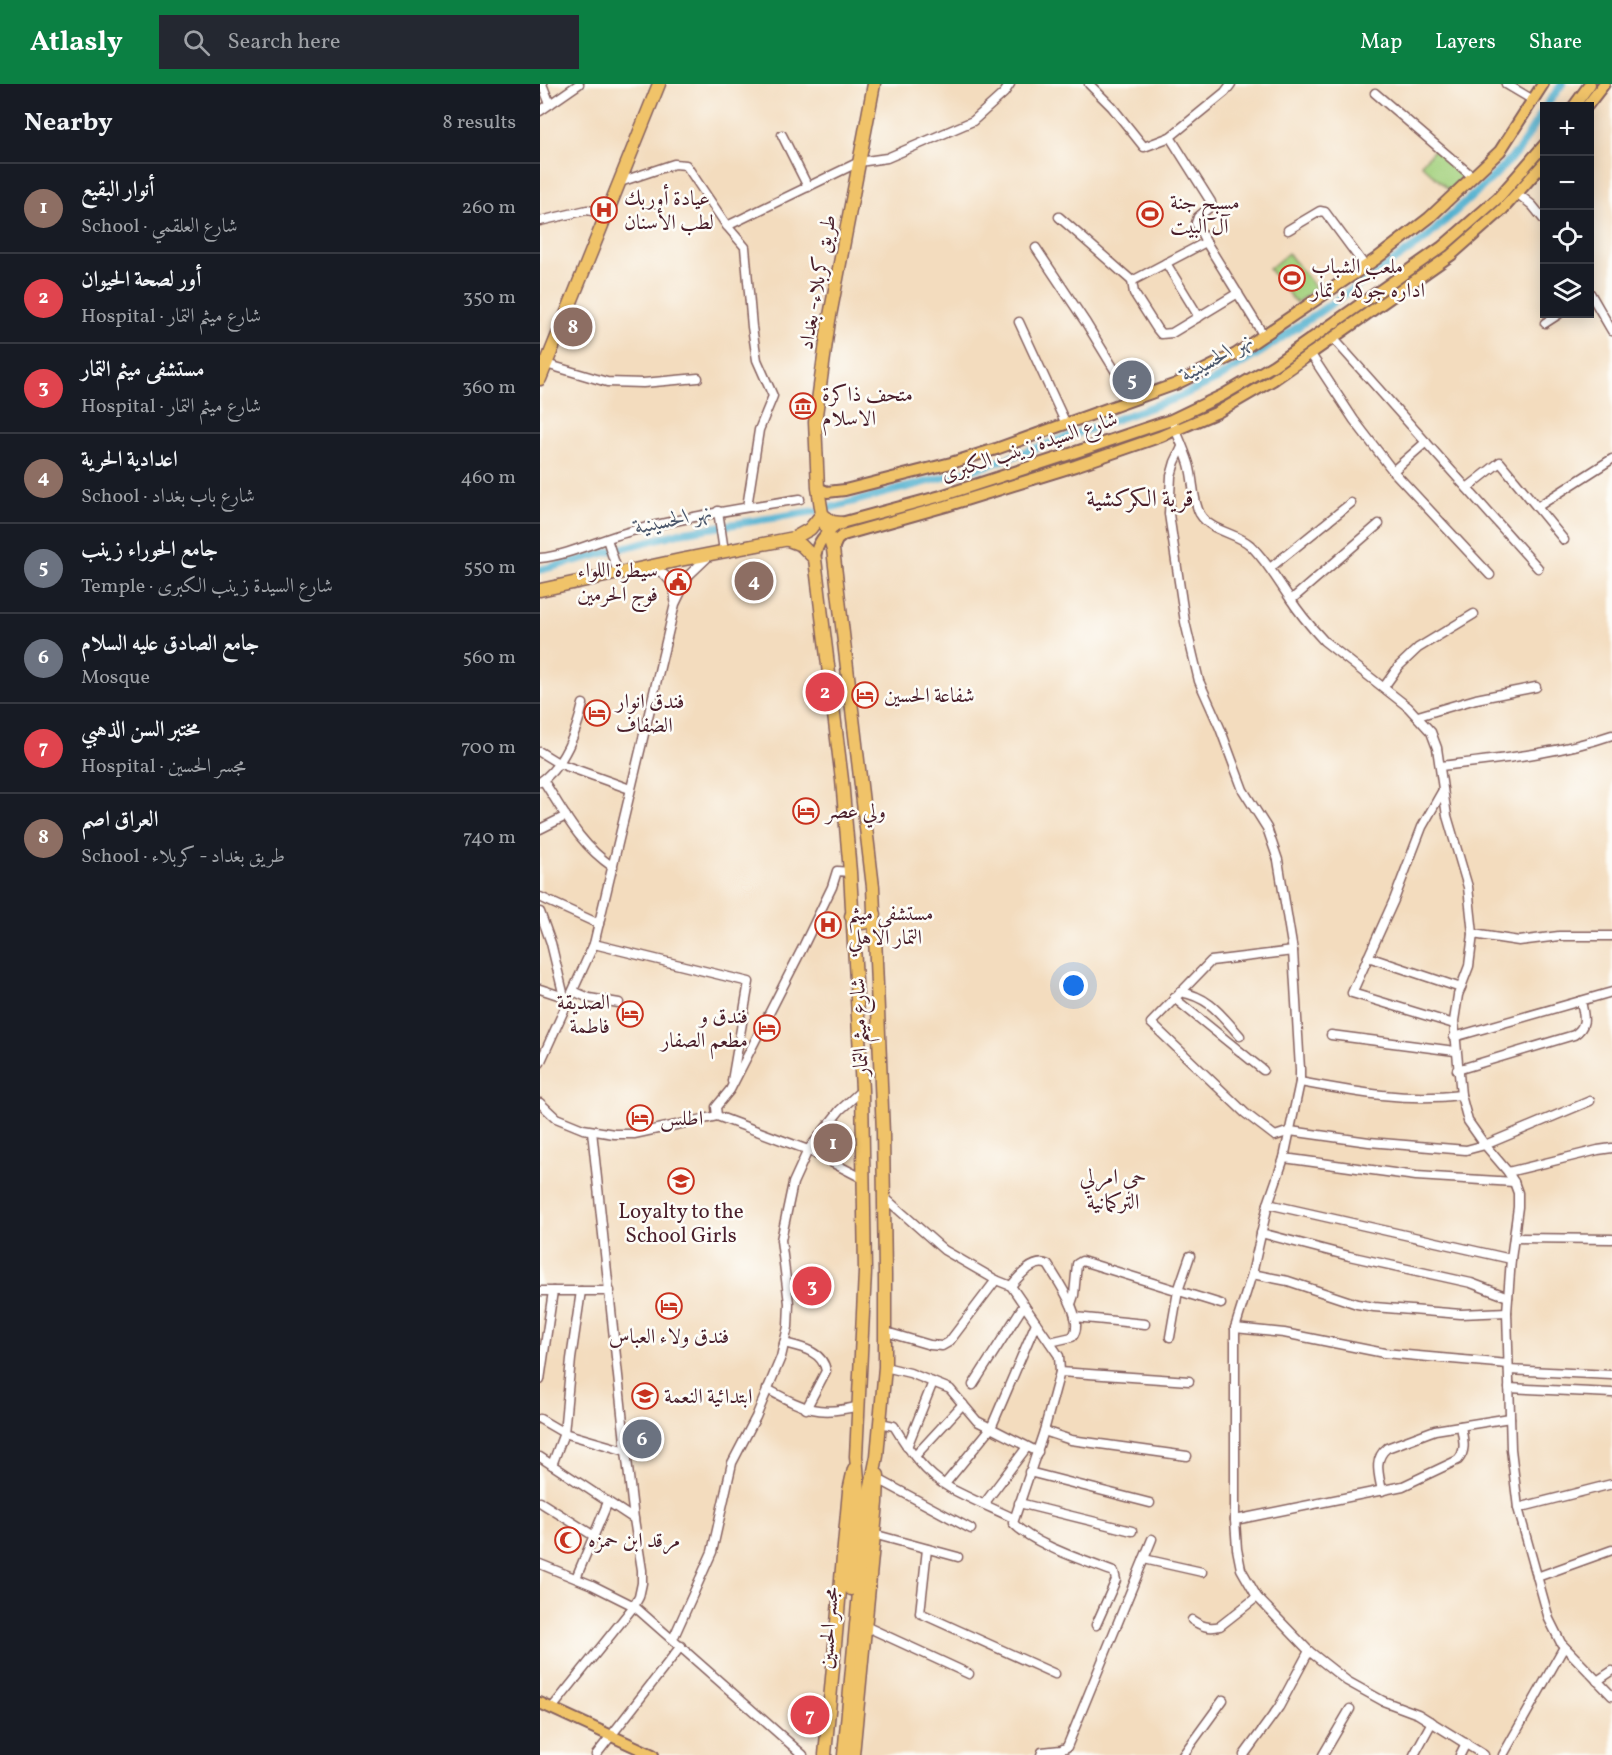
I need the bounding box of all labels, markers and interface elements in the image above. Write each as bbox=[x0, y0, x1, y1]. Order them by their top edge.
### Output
search box bbox=[159, 15, 579, 69]
text: Atlasly bbox=[30, 23, 123, 62]
icon: search bbox=[180, 26, 213, 59]
text: Search here bbox=[228, 27, 340, 58]
text: Map bbox=[1360, 28, 1402, 57]
text: Layers bbox=[1435, 28, 1496, 57]
text: Share bbox=[1529, 28, 1582, 57]
map controls bbox=[1540, 102, 1594, 318]
button: + bbox=[1540, 102, 1594, 156]
text: Nearby bbox=[24, 105, 113, 141]
text: 8 results bbox=[443, 109, 516, 137]
button: − bbox=[1540, 156, 1594, 210]
text: أنوار البقيع bbox=[81, 175, 154, 206]
place label: عيادة أوربك لطب الأسنان bbox=[624, 183, 714, 238]
place label: مسبح جنة آل البيت bbox=[1170, 189, 1240, 242]
text: 1 bbox=[39, 194, 48, 222]
text: 260 m bbox=[461, 194, 516, 222]
hospital icon: عيادة أوربك لطب الأسنان bbox=[589, 195, 619, 225]
sports icon: مسبح جنة آل البيت bbox=[1135, 199, 1165, 229]
button: locate bbox=[1540, 210, 1594, 264]
street label: طريق كربلاء- بغداد bbox=[792, 212, 845, 352]
text: School · شارع العلقمي bbox=[81, 213, 238, 241]
place label: ملعب الشباب اداره جوكه و تمار bbox=[1309, 253, 1425, 306]
sports icon: ملعب الشباب اداره جوكه و تمار bbox=[1277, 263, 1307, 293]
button: layers bbox=[1540, 264, 1594, 318]
text: أور لصحة الحيوان bbox=[81, 265, 201, 296]
text: 2 bbox=[38, 284, 49, 312]
text: 350 m bbox=[463, 284, 516, 312]
text: Hospital · شارع ميثم التمار bbox=[81, 303, 261, 331]
pin: 8 bbox=[554, 304, 592, 350]
water label: نهر الحسينية bbox=[1173, 326, 1259, 392]
text: مستشفى ميثم التمار bbox=[81, 355, 204, 386]
pin: 5 bbox=[1112, 358, 1152, 402]
text: 3 bbox=[38, 374, 49, 402]
text: 360 m bbox=[462, 374, 516, 402]
place label: متحف ذاكرة الاسلام bbox=[822, 381, 913, 436]
museum icon: متحف ذاكرة الاسلام bbox=[788, 391, 818, 421]
text: Hospital · شارع ميثم التمار bbox=[81, 393, 261, 421]
street label: شارع السيدة زينب الكبرى bbox=[937, 405, 1122, 492]
text: اعدادية الحرية bbox=[81, 445, 178, 476]
text: 4 bbox=[37, 464, 50, 492]
text: 460 m bbox=[460, 464, 516, 492]
text: School · شارع باب بغداد bbox=[81, 483, 255, 511]
district label: قرية الكركشية bbox=[1086, 483, 1194, 517]
water label: نهر الحسينية bbox=[630, 497, 715, 544]
text: جامع الحوراء زينب bbox=[81, 535, 218, 566]
text: 5 bbox=[39, 554, 48, 582]
text: 550 m bbox=[463, 554, 516, 582]
place label: سيطرة اللواء فوج الحرمين bbox=[577, 557, 658, 613]
pin: 4 bbox=[734, 558, 774, 604]
public building icon: سيطرة اللواء فوج الحرمين bbox=[663, 567, 693, 597]
text: Temple · شارع السيدة زينب الكبرى bbox=[81, 573, 333, 601]
text: جامع الصادق عليه السلام bbox=[81, 629, 259, 660]
text: 6 bbox=[38, 644, 49, 672]
text: 560 m bbox=[463, 644, 516, 672]
text: Mosque bbox=[81, 664, 150, 692]
pin: 2 bbox=[806, 670, 844, 714]
hotel icon: شفاعة الحسين bbox=[850, 680, 880, 710]
place label: شفاعة الحسين bbox=[884, 682, 975, 711]
place label: فندق انوار الضفاف bbox=[614, 688, 685, 741]
hotel icon: فندق انوار الضفاف bbox=[582, 698, 612, 728]
text: مختبر السن الذهبي bbox=[81, 715, 200, 746]
text: 7 bbox=[39, 734, 48, 762]
text: 700 m bbox=[461, 734, 516, 762]
text: Hospital · مجسر الحسين bbox=[81, 753, 246, 781]
hotel icon: ولي عصر bbox=[791, 796, 821, 826]
place label: ولي عصر bbox=[824, 798, 886, 828]
text: العراق اصم bbox=[81, 805, 158, 836]
text: 8 bbox=[38, 824, 49, 852]
text: 740 m bbox=[463, 824, 516, 852]
text: School · طريق بغداد - كربلاء bbox=[81, 843, 285, 871]
place label: مستشفى ميثم التمار الاهلي bbox=[848, 900, 933, 957]
hospital icon: مستشفى ميثم التمار الاهلي bbox=[813, 910, 843, 940]
your location bbox=[1059, 971, 1088, 1000]
street label: شارع ميثم التمار bbox=[844, 977, 882, 1079]
place label: الصديقة فاطمة bbox=[557, 989, 610, 1042]
hotel icon: الصديقة فاطمة bbox=[615, 999, 645, 1029]
place label: فندق و مطعم الصفار bbox=[659, 1003, 748, 1060]
hotel icon: فندق و مطعم الصفار bbox=[752, 1013, 782, 1043]
hotel icon: اطلس bbox=[625, 1103, 655, 1133]
place label: اطلس bbox=[660, 1105, 703, 1134]
pin: 1 bbox=[814, 1120, 852, 1166]
district label: حي امرلي التركمانية bbox=[1079, 1163, 1147, 1219]
school or university icon: Loyalty to the School Girls bbox=[666, 1166, 696, 1196]
place label: Loyalty to the School Girls bbox=[618, 1198, 744, 1251]
pin: 3 bbox=[792, 1264, 832, 1308]
hotel icon: فندق ولاء العباس bbox=[654, 1291, 684, 1321]
place label: فندق ولاء العباس bbox=[609, 1323, 729, 1352]
school or university icon: ابتدائية النعمة bbox=[630, 1381, 660, 1411]
place label: ابتدائية النعمة bbox=[664, 1383, 752, 1412]
pin: 6 bbox=[622, 1416, 662, 1462]
mosque icon: مرقد ابن حمزه bbox=[553, 1525, 583, 1555]
place label: مرقد ابن حمزه bbox=[588, 1527, 680, 1556]
street label: مجسر الحسين bbox=[812, 1586, 847, 1670]
pin: 7 bbox=[790, 1692, 830, 1738]

